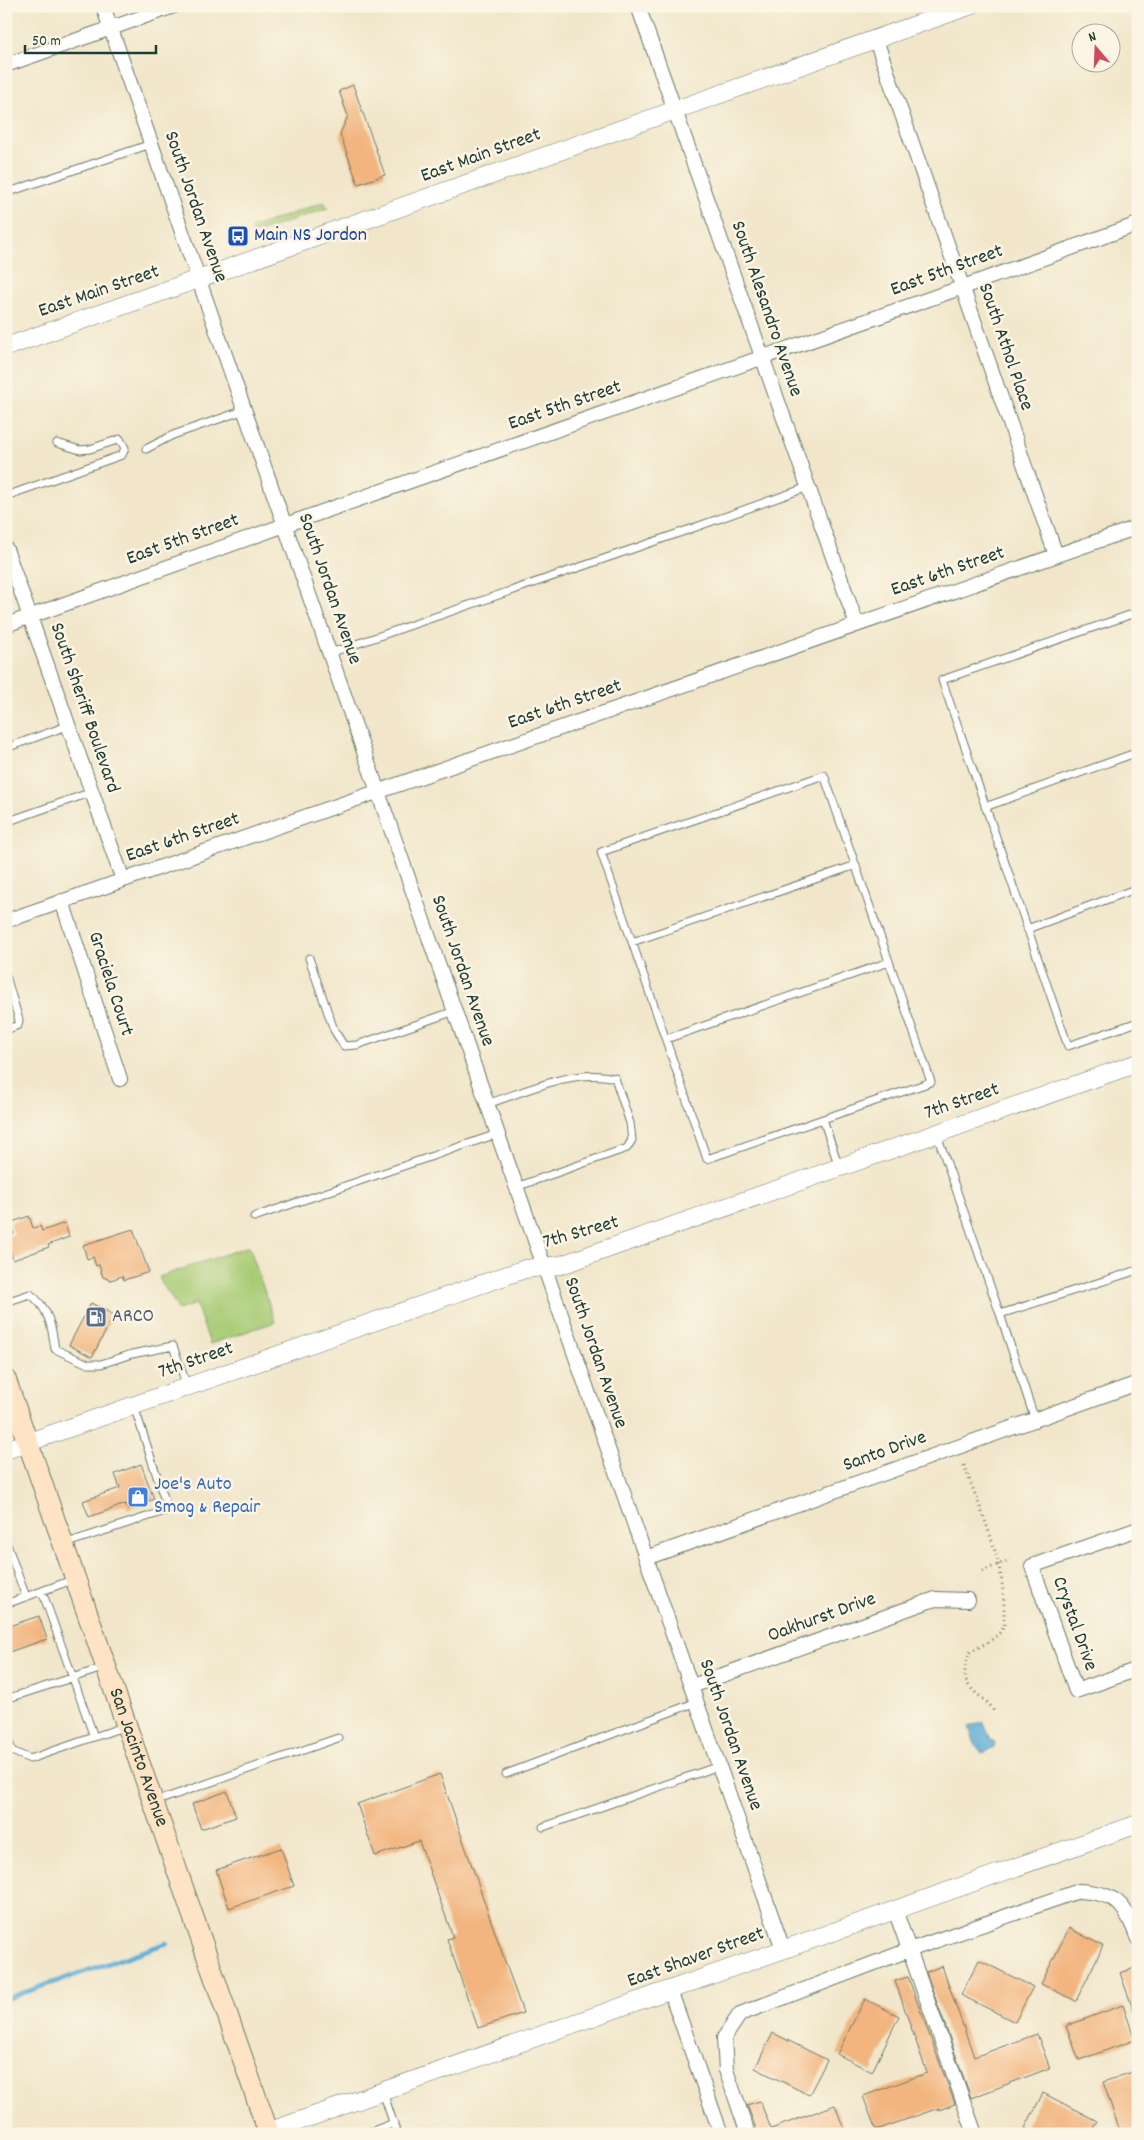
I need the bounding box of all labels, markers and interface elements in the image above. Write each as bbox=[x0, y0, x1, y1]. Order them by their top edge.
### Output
scale bar bbox=[25, 22, 156, 54]
north arrow bbox=[1072, 22, 1122, 72]
text: N bbox=[1086, 27, 1099, 48]
text: 50 m bbox=[32, 31, 61, 53]
street label: East Main Street bbox=[417, 121, 545, 191]
street label: South Jordan Avenue bbox=[156, 128, 234, 287]
street label: South Alesandro Avenue bbox=[723, 217, 809, 401]
place label: Main NS Jordon bbox=[254, 222, 367, 250]
bus stop icon: Main NS Jordon bbox=[226, 224, 250, 248]
street label: East 5th Street bbox=[887, 238, 1007, 304]
street label: East Main Street bbox=[35, 258, 163, 326]
street label: South Athol Place bbox=[970, 279, 1040, 415]
street label: East 5th Street bbox=[505, 374, 625, 438]
street label: East 5th Street bbox=[123, 507, 243, 573]
street label: South Jordan Avenue bbox=[290, 510, 368, 669]
street label: East 6th Street bbox=[887, 539, 1009, 605]
street label: South Sheriff Boulevard bbox=[42, 619, 126, 797]
street label: East 6th Street bbox=[504, 672, 626, 738]
street label: East 6th Street bbox=[122, 805, 244, 871]
street label: South Jordan Avenue bbox=[423, 892, 501, 1051]
street label: Graciela Court bbox=[80, 928, 140, 1040]
street label: 7th Street bbox=[921, 1076, 1003, 1128]
street label: 7th Street bbox=[540, 1209, 622, 1257]
street label: South Jordan Avenue bbox=[556, 1274, 634, 1433]
place label: ARCO bbox=[112, 1303, 154, 1331]
fuel station icon: ARCO bbox=[84, 1305, 108, 1329]
street label: 7th Street bbox=[155, 1335, 237, 1387]
street label: Santo Drive bbox=[839, 1424, 931, 1480]
place label: Joe's Auto Smog & Repair bbox=[154, 1471, 261, 1522]
shop icon: Joe's Auto Smog & Repair bbox=[126, 1485, 150, 1509]
street label: Crystal Drive bbox=[1044, 1573, 1104, 1675]
street label: Oakhurst Drive bbox=[764, 1585, 880, 1651]
street label: South Jordan Avenue bbox=[691, 1656, 769, 1815]
street label: San Jacinto Avenue bbox=[101, 1684, 175, 1831]
street label: East Shaver Street bbox=[624, 1920, 768, 1996]

